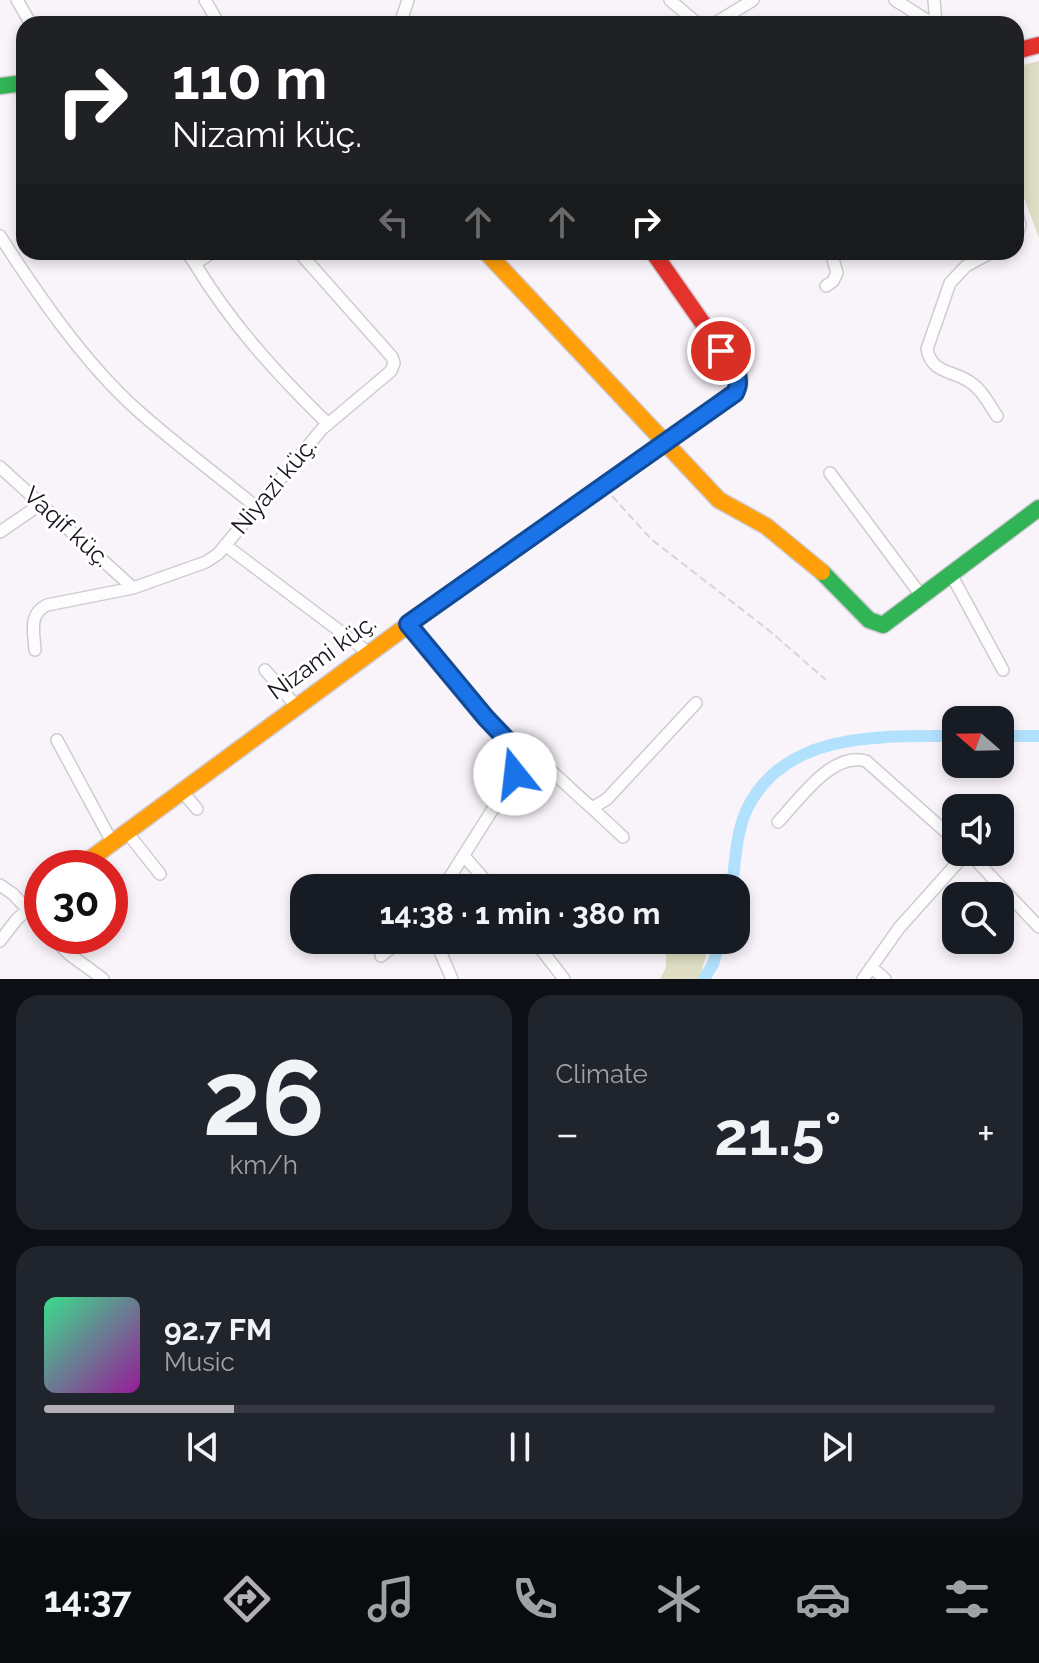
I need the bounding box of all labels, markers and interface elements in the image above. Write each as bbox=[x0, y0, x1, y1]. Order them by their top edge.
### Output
text: 110 m bbox=[172, 46, 327, 112]
icon: right bbox=[40, 48, 144, 152]
text: Nizami küç. bbox=[172, 113, 362, 155]
icon: left bbox=[372, 200, 416, 244]
icon: ahead bbox=[456, 200, 500, 244]
icon: ahead bbox=[540, 200, 584, 244]
icon: right bbox=[624, 200, 668, 244]
pin bbox=[687, 317, 755, 385]
icon: arrive bbox=[699, 329, 743, 373]
street label: Niyazi küç. bbox=[225, 431, 322, 540]
street label: Vaqif küç. bbox=[18, 480, 117, 573]
street label: Nizami küç. bbox=[262, 608, 382, 706]
north arrow bbox=[942, 706, 1014, 778]
map controls bbox=[942, 706, 1014, 954]
position arrow bbox=[473, 732, 557, 816]
button: sound bbox=[942, 794, 1014, 866]
speed limit sign: 30 bbox=[24, 850, 128, 954]
button: search bbox=[942, 882, 1014, 954]
text: 14:38 · 1 min · 380 m bbox=[380, 896, 660, 931]
text: 26 bbox=[203, 1037, 325, 1159]
text: Climate bbox=[556, 1059, 648, 1089]
text: 21.5° bbox=[714, 1099, 842, 1169]
text: − bbox=[556, 1108, 579, 1159]
text: + bbox=[977, 1108, 995, 1159]
text: km/h bbox=[229, 1150, 298, 1180]
text: 92.7 FM bbox=[164, 1312, 272, 1347]
text: Music bbox=[164, 1347, 235, 1377]
icon: previous bbox=[181, 1425, 225, 1469]
icon: pause bbox=[498, 1425, 542, 1469]
icon: next bbox=[815, 1425, 859, 1469]
icon: directions bbox=[219, 1571, 275, 1627]
icon: music bbox=[363, 1571, 419, 1627]
icon: phone bbox=[507, 1571, 563, 1627]
icon: climate bbox=[651, 1571, 707, 1627]
icon: car bbox=[795, 1571, 851, 1627]
icon: filters bbox=[939, 1571, 995, 1627]
text: 14:37 bbox=[44, 1578, 131, 1620]

